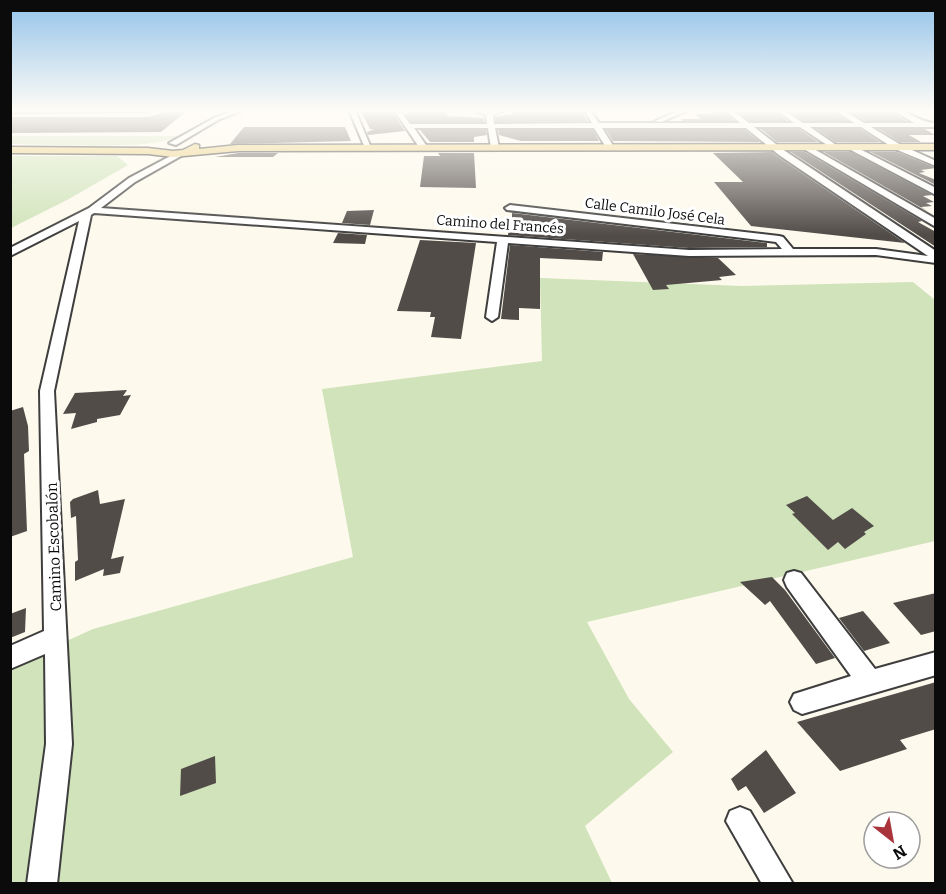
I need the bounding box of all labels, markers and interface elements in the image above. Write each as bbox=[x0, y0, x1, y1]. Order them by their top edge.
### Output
street label: Calle Camilo José Cela bbox=[584, 194, 726, 229]
street label: Camino del Francés bbox=[436, 212, 564, 237]
street label: Camino Escobalón bbox=[43, 482, 65, 612]
north arrow bbox=[862, 810, 922, 870]
text: N bbox=[889, 841, 910, 864]

